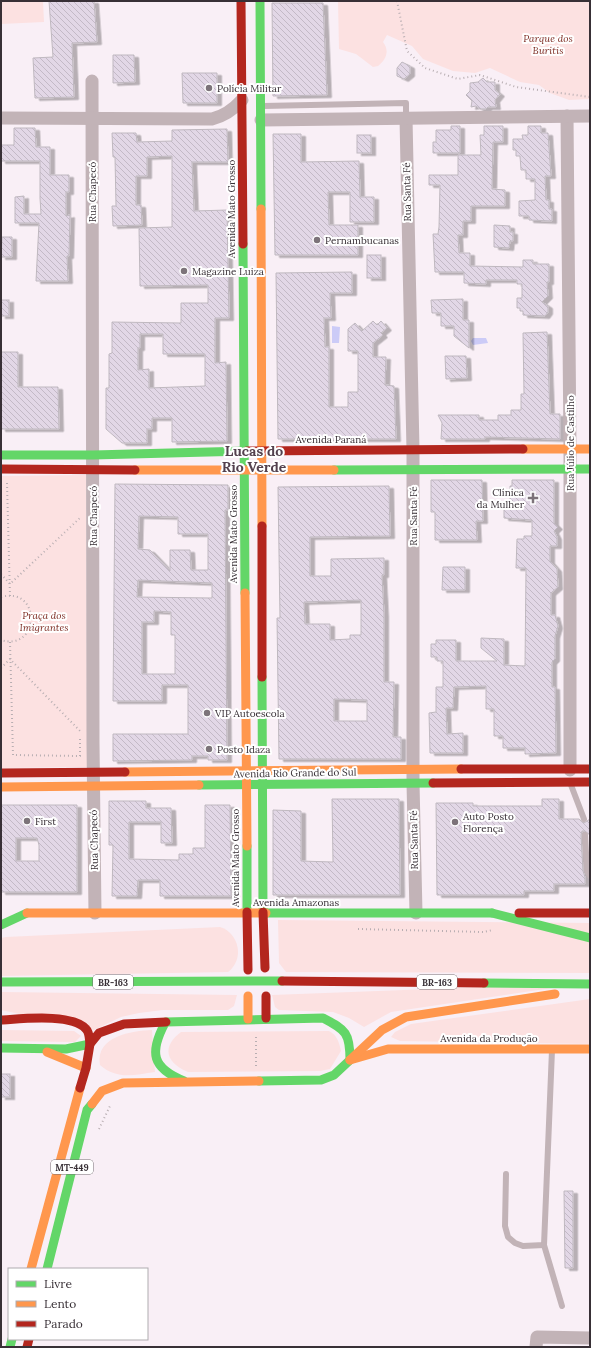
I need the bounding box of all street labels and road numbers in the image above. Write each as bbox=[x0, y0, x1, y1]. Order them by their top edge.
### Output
street label: Avenida Mato Grosso bbox=[225, 160, 238, 259]
street label: Rua Chapecó bbox=[86, 162, 99, 222]
street label: Rua Santa Fé bbox=[400, 162, 414, 222]
street label: Rua Júlio de Castilho bbox=[564, 395, 577, 491]
street label: Avenida Paraná bbox=[295, 433, 366, 446]
street label: Avenida Mato Grosso bbox=[227, 485, 240, 584]
street label: Rua Chapecó bbox=[87, 486, 100, 546]
street label: Rua Santa Fé bbox=[407, 486, 420, 546]
street label: Avenida Rio Grande do Sul bbox=[233, 765, 357, 781]
street label: Rua Chapecó bbox=[87, 809, 101, 870]
street label: Avenida Mato Grosso bbox=[229, 809, 242, 908]
street label: Rua Santa Fé bbox=[407, 810, 421, 870]
street label: Avenida Amazonas bbox=[252, 896, 339, 909]
road number: BR-163 bbox=[93, 975, 133, 989]
road number: BR-163 bbox=[417, 975, 457, 989]
street label: Avenida da Produção bbox=[439, 1032, 538, 1045]
road number: MT-449 bbox=[51, 1160, 93, 1174]

